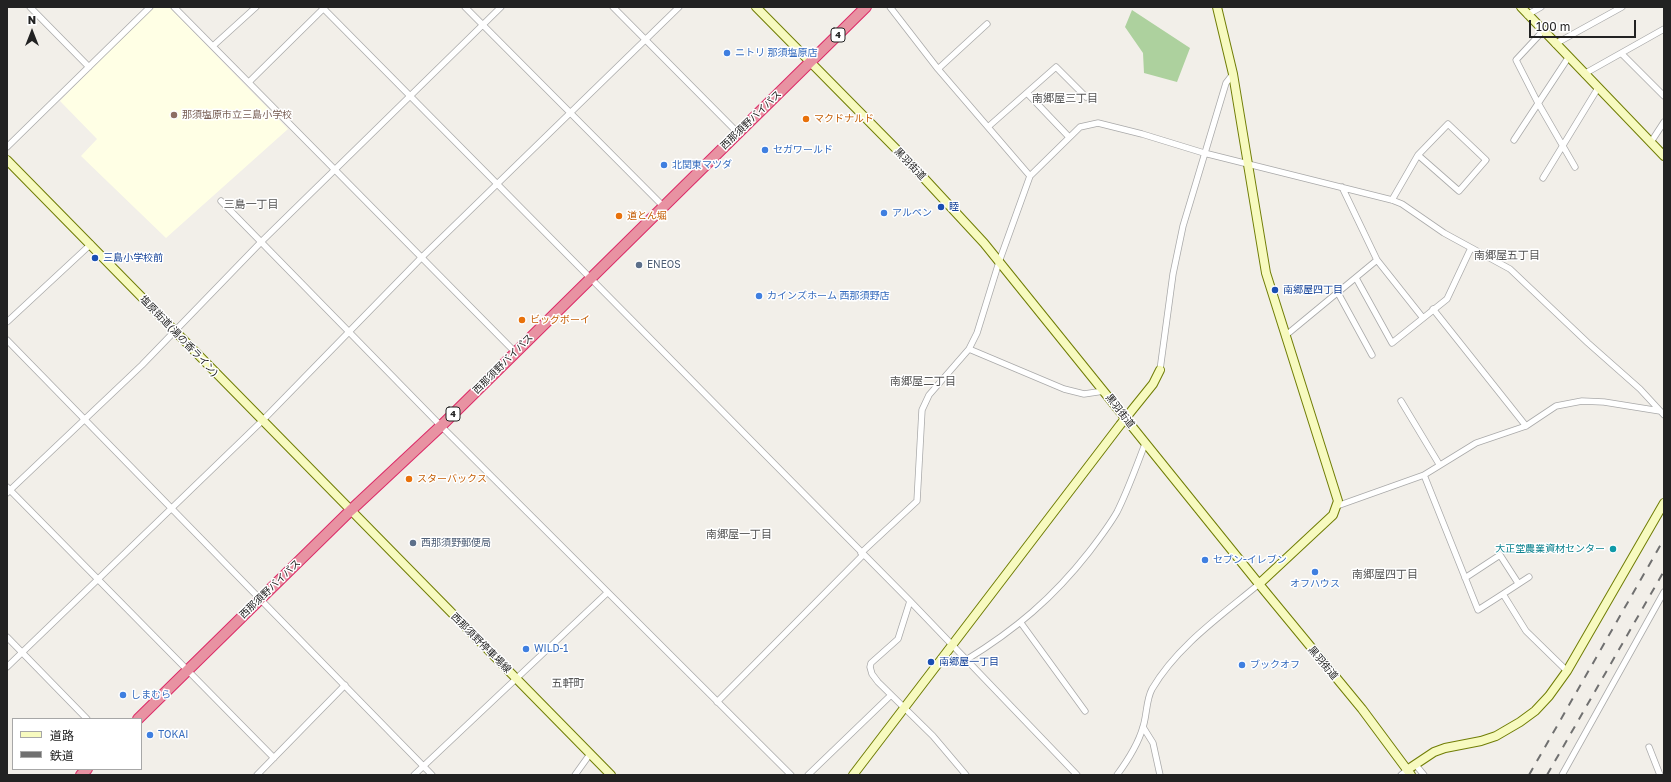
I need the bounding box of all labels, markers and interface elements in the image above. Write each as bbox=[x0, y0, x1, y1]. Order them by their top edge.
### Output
north arrow bbox=[12, 12, 52, 52]
scale bar bbox=[1531, 12, 1638, 38]
text: N bbox=[28, 13, 36, 26]
text: 100 m bbox=[1536, 19, 1570, 34]
road number: 4 bbox=[831, 28, 845, 42]
place label: ニトリ 那須塩原店 bbox=[735, 47, 817, 59]
marker: ニトリ 那須塩原店 bbox=[722, 48, 732, 58]
street label: 西那須野バイパス bbox=[718, 88, 784, 152]
district label: 南郷屋三丁目 bbox=[1032, 92, 1098, 106]
place label: 那須塩原市立三島小学校 bbox=[182, 109, 292, 121]
marker: 那須塩原市立三島小学校 bbox=[169, 110, 179, 120]
place label: マクドナルド bbox=[814, 113, 874, 125]
marker: マクドナルド bbox=[801, 114, 811, 124]
place label: セガワールド bbox=[773, 144, 833, 156]
marker: セガワールド bbox=[760, 145, 770, 155]
street label: 黒羽街道 bbox=[892, 145, 928, 183]
place label: 北関東マツダ bbox=[672, 159, 732, 171]
marker: 北関東マツダ bbox=[659, 160, 669, 170]
district label: 三島一丁目 bbox=[224, 198, 278, 212]
place label: 睦 bbox=[949, 201, 959, 213]
marker: 睦 bbox=[936, 202, 946, 212]
place label: アルペン bbox=[892, 207, 932, 219]
marker: アルペン bbox=[879, 208, 889, 218]
place label: 道とん堀 bbox=[627, 210, 667, 222]
marker: 道とん堀 bbox=[614, 211, 624, 221]
district label: 南郷屋五丁目 bbox=[1474, 249, 1540, 263]
place label: 三島小学校前 bbox=[103, 252, 163, 264]
marker: 三島小学校前 bbox=[90, 253, 100, 263]
place label: ENEOS bbox=[647, 259, 681, 271]
marker: ENEOS bbox=[634, 260, 644, 270]
place label: 南郷屋四丁目 bbox=[1283, 284, 1343, 296]
marker: 南郷屋四丁目 bbox=[1270, 285, 1280, 295]
place label: カインズホーム 西那須野店 bbox=[767, 290, 889, 302]
marker: カインズホーム 西那須野店 bbox=[754, 291, 764, 301]
street label: 塩原街道(湯の香ライン) bbox=[137, 293, 221, 379]
place label: ビッグボーイ bbox=[530, 314, 590, 326]
marker: ビッグボーイ bbox=[517, 315, 527, 325]
street label: 西那須野バイパス bbox=[470, 331, 536, 397]
district label: 南郷屋二丁目 bbox=[890, 375, 956, 389]
street label: 黒羽街道 bbox=[1103, 392, 1137, 430]
road number: 4 bbox=[446, 407, 460, 421]
place label: スターバックス bbox=[417, 473, 487, 485]
marker: スターバックス bbox=[404, 474, 414, 484]
district label: 南郷屋一丁目 bbox=[706, 528, 772, 542]
place label: 西那須野郵便局 bbox=[421, 537, 491, 549]
marker: 西那須野郵便局 bbox=[408, 538, 418, 548]
place label: 大正堂農業資材センター bbox=[1495, 543, 1605, 555]
marker: 大正堂農業資材センター bbox=[1608, 544, 1618, 554]
place label: セブン-イレブン bbox=[1213, 554, 1287, 566]
marker: セブン-イレブン bbox=[1200, 555, 1210, 565]
street label: 西那須野バイパス bbox=[237, 557, 303, 621]
marker: オフハウス bbox=[1310, 567, 1320, 577]
district label: 南郷屋四丁目 bbox=[1352, 568, 1418, 582]
place label: オフハウス bbox=[1290, 578, 1340, 590]
street label: 西那須野停車場線 bbox=[448, 610, 514, 676]
place label: WILD-1 bbox=[534, 643, 568, 655]
marker: WILD-1 bbox=[521, 644, 531, 654]
street label: 黒羽街道 bbox=[1306, 644, 1340, 682]
place label: 南郷屋一丁目 bbox=[939, 656, 999, 668]
marker: 南郷屋一丁目 bbox=[926, 657, 936, 667]
place label: ブックオフ bbox=[1250, 659, 1300, 671]
marker: ブックオフ bbox=[1237, 660, 1247, 670]
district label: 五軒町 bbox=[552, 677, 584, 691]
place label: しまむら bbox=[131, 689, 171, 701]
marker: しまむら bbox=[118, 690, 128, 700]
legend bbox=[12, 718, 142, 770]
text: 道路 bbox=[50, 728, 74, 743]
place label: TOKAI bbox=[158, 729, 188, 741]
marker: TOKAI bbox=[145, 730, 155, 740]
text: 鉄道 bbox=[50, 748, 74, 763]

